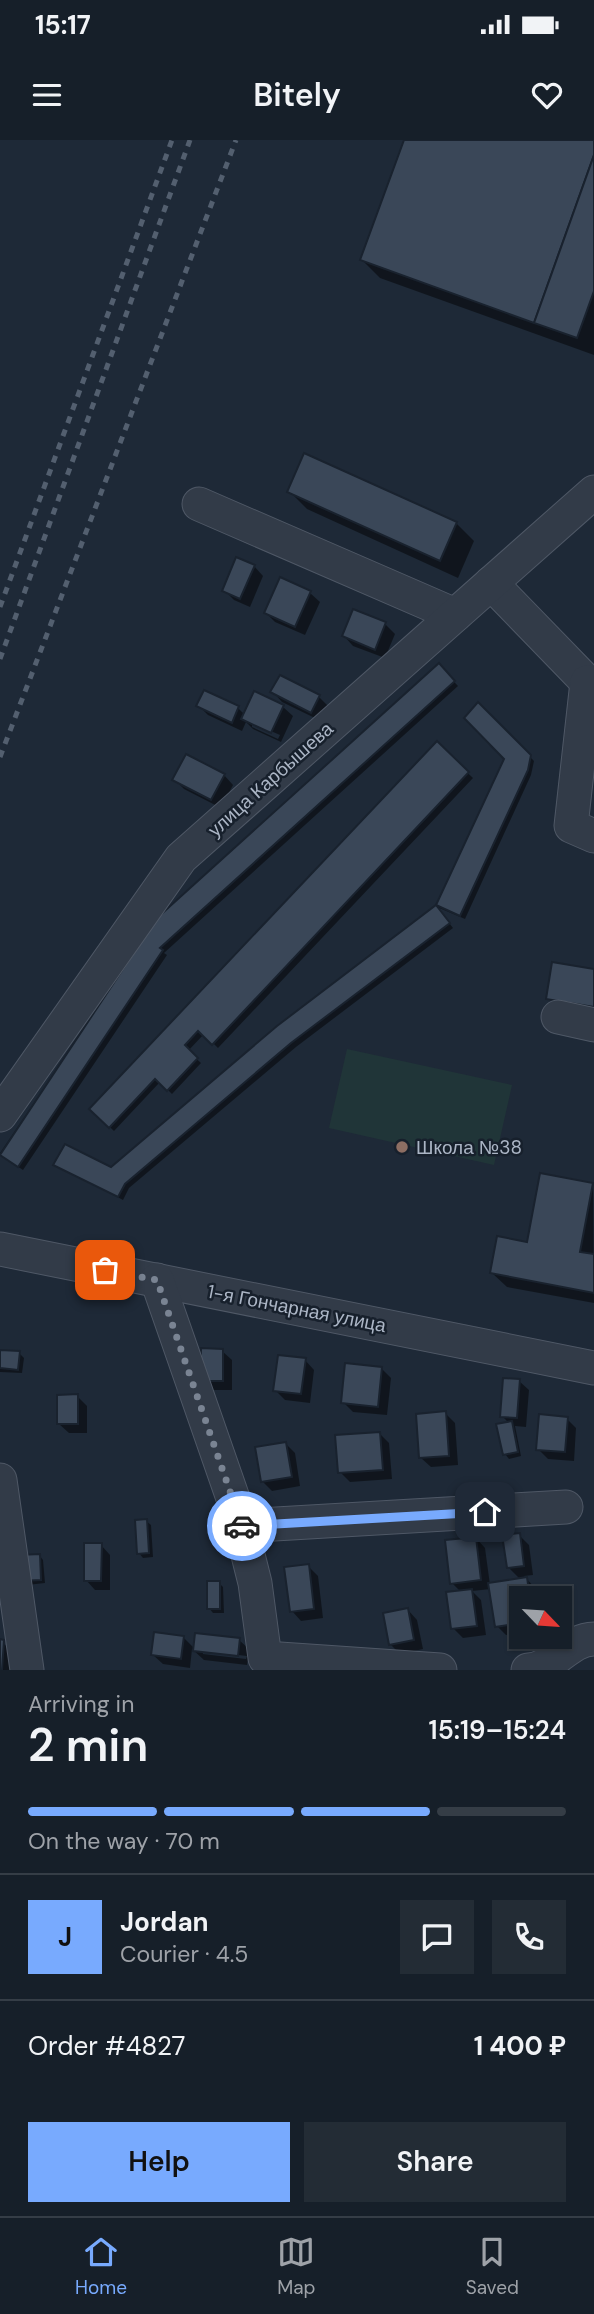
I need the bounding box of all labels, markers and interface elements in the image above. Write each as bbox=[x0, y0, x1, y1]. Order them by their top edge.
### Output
text: 15:17 bbox=[35, 8, 91, 42]
text: Bitely bbox=[253, 74, 341, 116]
icon: menu bbox=[28, 76, 66, 114]
icon: heart bbox=[528, 76, 566, 114]
street label: улица Карбышева bbox=[202, 716, 339, 842]
place label: Школа №38 bbox=[416, 1135, 522, 1160]
marker: Школа №38 bbox=[394, 1139, 410, 1155]
pin bbox=[75, 1240, 135, 1300]
icon: bag bbox=[86, 1251, 124, 1289]
street label: 1-я Гончарная улица bbox=[206, 1279, 389, 1338]
pin bbox=[455, 1482, 515, 1542]
courier bbox=[207, 1491, 277, 1561]
icon: home bbox=[466, 1493, 504, 1531]
icon: car bbox=[223, 1507, 261, 1545]
north arrow bbox=[509, 1586, 572, 1648]
map controls bbox=[509, 1586, 572, 1649]
text: Arriving in bbox=[28, 1689, 134, 1719]
text: 15:19–15:24 bbox=[429, 1713, 566, 1747]
text: 2 min bbox=[28, 1715, 148, 1775]
text: On the way · 70 m bbox=[28, 1826, 220, 1856]
button: chat bbox=[400, 1900, 474, 1974]
button: phone bbox=[492, 1900, 566, 1974]
text: Jordan bbox=[120, 1905, 209, 1939]
text: J bbox=[58, 1920, 72, 1954]
text: Courier · 4.5 bbox=[120, 1939, 248, 1969]
text: Order #4827 bbox=[28, 2029, 185, 2063]
text: 1 400 ₽ bbox=[474, 2029, 566, 2063]
button: Help bbox=[28, 2122, 290, 2202]
button: Share bbox=[304, 2122, 566, 2202]
tab: Home bbox=[75, 2233, 127, 2300]
tab: Map bbox=[277, 2233, 315, 2300]
tab: Saved bbox=[466, 2233, 519, 2300]

